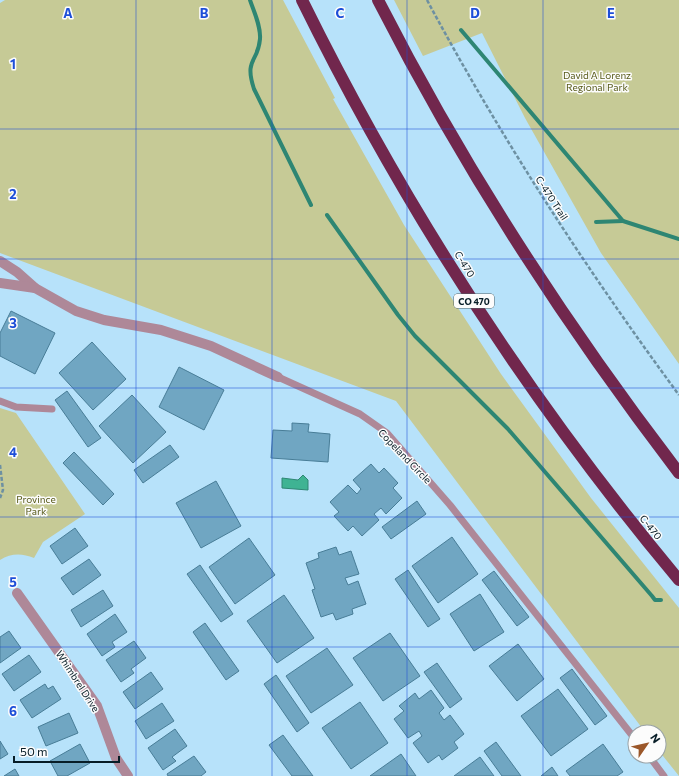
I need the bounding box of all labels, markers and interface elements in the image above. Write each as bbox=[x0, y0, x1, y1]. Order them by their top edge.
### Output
text: A bbox=[63, 5, 73, 21]
text: B bbox=[200, 5, 209, 21]
text: C bbox=[336, 5, 345, 21]
text: D bbox=[470, 5, 480, 21]
text: E bbox=[607, 5, 615, 21]
text: 1 bbox=[10, 56, 16, 72]
park label: David A Lorenz Regional Park bbox=[563, 69, 631, 93]
street label: C-470 Trail bbox=[533, 174, 571, 222]
text: 2 bbox=[9, 186, 17, 202]
street label: C-470 bbox=[452, 249, 478, 279]
road number: CO 470 bbox=[454, 294, 494, 308]
text: 3 bbox=[9, 315, 17, 331]
street label: Copeland Circle bbox=[376, 426, 434, 486]
text: 4 bbox=[9, 444, 17, 460]
park label: Province Park bbox=[16, 493, 56, 517]
street label: C-470 bbox=[637, 512, 665, 542]
text: 5 bbox=[9, 574, 17, 590]
street label: Whimbrel Drive bbox=[54, 648, 102, 714]
text: 6 bbox=[9, 703, 17, 719]
north arrow bbox=[627, 724, 667, 764]
text: N bbox=[648, 731, 663, 745]
scale bar bbox=[14, 738, 119, 764]
text: 50 m bbox=[20, 744, 48, 758]

